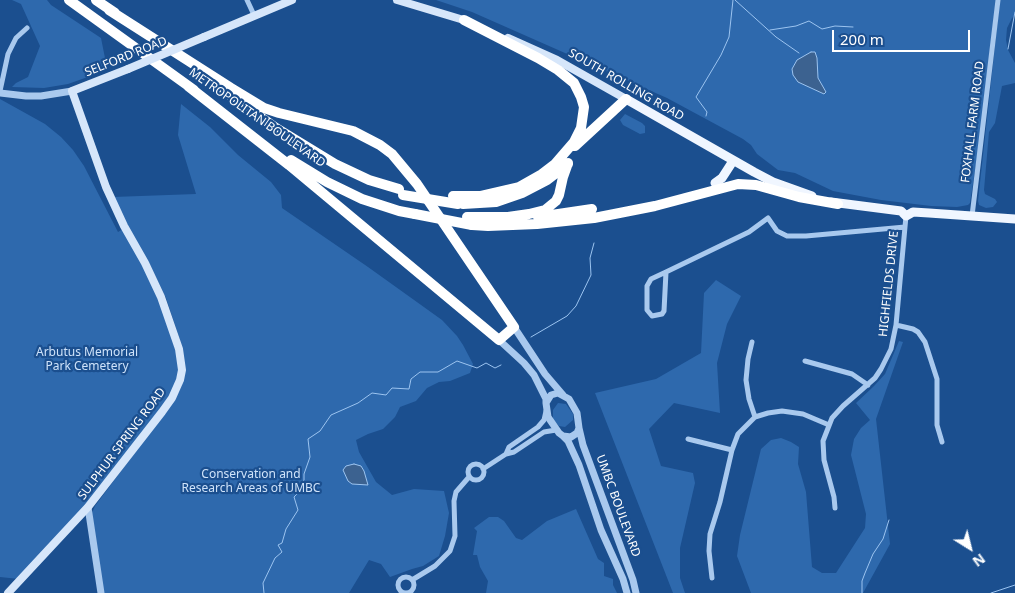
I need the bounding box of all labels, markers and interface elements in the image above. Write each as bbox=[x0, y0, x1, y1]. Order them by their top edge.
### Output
scale bar bbox=[835, 20, 972, 52]
text: 200 m bbox=[840, 29, 884, 49]
street label: SELFORD ROAD bbox=[83, 34, 169, 80]
street label: SOUTH ROLLING ROAD bbox=[566, 46, 686, 124]
street label: FOXHALL FARM ROAD bbox=[958, 60, 988, 184]
street label: METROPOLITAN BOULEVARD bbox=[186, 65, 328, 171]
street label: HIGHFIELDS DRIVE bbox=[876, 230, 902, 338]
park label: Arbutus Memorial Park Cemetery bbox=[36, 346, 138, 374]
street label: SULPHUR SPRING ROAD bbox=[75, 385, 169, 503]
street label: UMBC BOULEVARD bbox=[593, 453, 643, 559]
park label: Conservation and Research Areas of UMBC bbox=[182, 468, 320, 496]
north arrow bbox=[945, 523, 995, 573]
text: N bbox=[969, 550, 989, 572]

